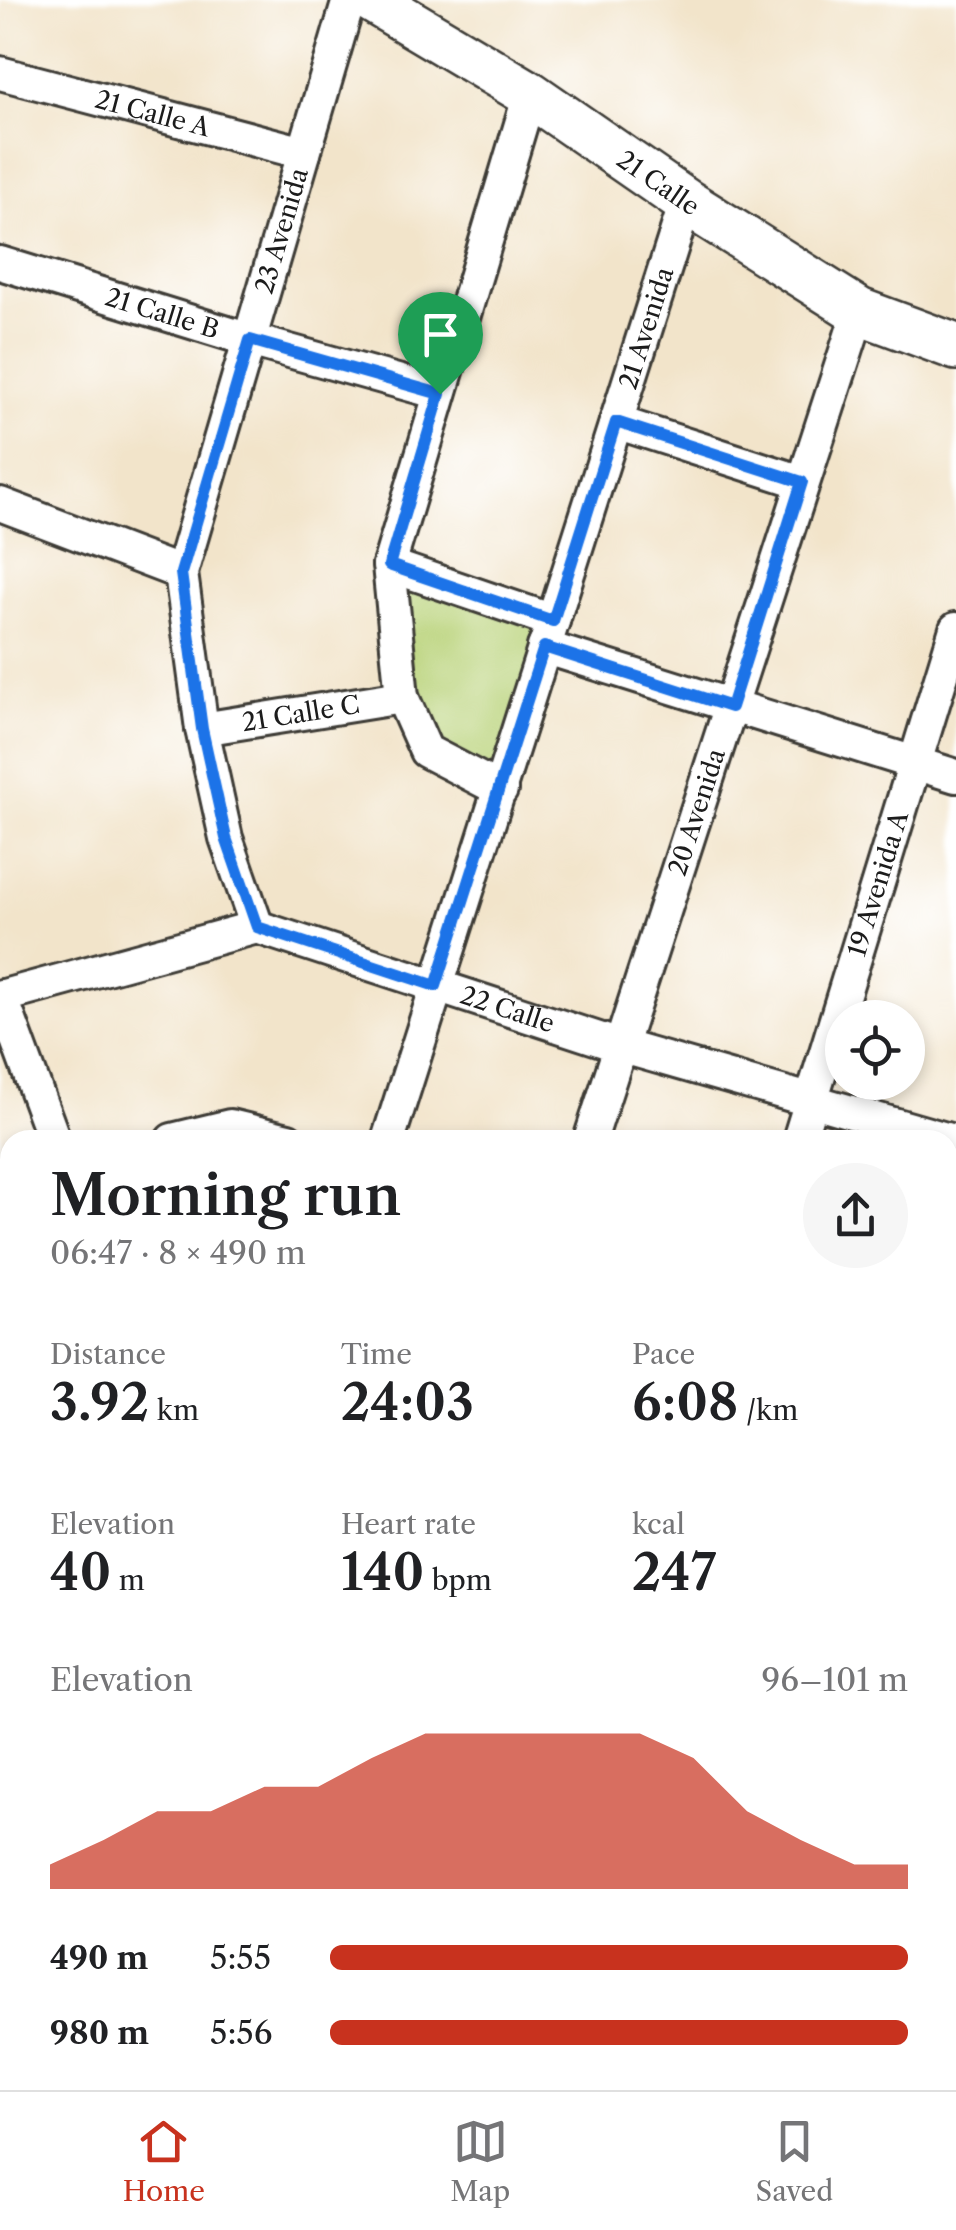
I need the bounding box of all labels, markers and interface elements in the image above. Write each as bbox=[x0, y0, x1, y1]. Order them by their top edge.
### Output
street label: 21 Calle A bbox=[92, 83, 214, 143]
street label: 21 Calle bbox=[611, 144, 705, 222]
street label: 23 Avenida bbox=[248, 163, 315, 297]
street label: 21 Avenida bbox=[612, 262, 680, 393]
street label: 21 Calle B bbox=[102, 281, 223, 345]
pin bbox=[398, 292, 483, 395]
icon: arrive bbox=[413, 307, 468, 362]
street label: 21 Calle C bbox=[240, 689, 362, 738]
street label: 20 Avenida bbox=[661, 744, 732, 879]
street label: 19 Avenida A bbox=[841, 807, 915, 960]
street label: 22 Calle bbox=[457, 979, 558, 1039]
map controls bbox=[825, 1000, 925, 1100]
button: locate bbox=[825, 1000, 925, 1100]
text: Morning run bbox=[50, 1162, 401, 1229]
button: share bbox=[803, 1163, 908, 1268]
text: 06:47 · 8 × 490 m bbox=[50, 1233, 306, 1272]
text: Distance bbox=[50, 1337, 166, 1371]
text: Time bbox=[341, 1337, 412, 1371]
text: Pace bbox=[632, 1337, 695, 1371]
text: 3.92 bbox=[50, 1371, 149, 1433]
text: 24:03 bbox=[341, 1371, 474, 1433]
text: 6:08 bbox=[632, 1371, 738, 1433]
text: km bbox=[149, 1393, 199, 1427]
text: /km bbox=[738, 1393, 798, 1427]
text: Elevation bbox=[50, 1507, 175, 1541]
text: Heart rate bbox=[341, 1507, 476, 1541]
text: kcal bbox=[632, 1507, 685, 1541]
text: 40 bbox=[50, 1541, 111, 1603]
text: 140 bbox=[341, 1541, 424, 1603]
text: 247 bbox=[632, 1541, 716, 1603]
text: m bbox=[111, 1563, 145, 1597]
text: bpm bbox=[424, 1563, 492, 1597]
text: Elevation bbox=[50, 1660, 193, 1699]
text: 96–101 m bbox=[762, 1660, 908, 1699]
text: 490 m bbox=[50, 1938, 148, 1977]
text: 5:55 bbox=[210, 1938, 271, 1977]
text: 980 m bbox=[50, 2013, 149, 2052]
text: 5:56 bbox=[210, 2013, 272, 2052]
tab: Home bbox=[123, 2114, 205, 2208]
tab: Map bbox=[450, 2114, 510, 2208]
tab: Saved bbox=[756, 2114, 833, 2208]

